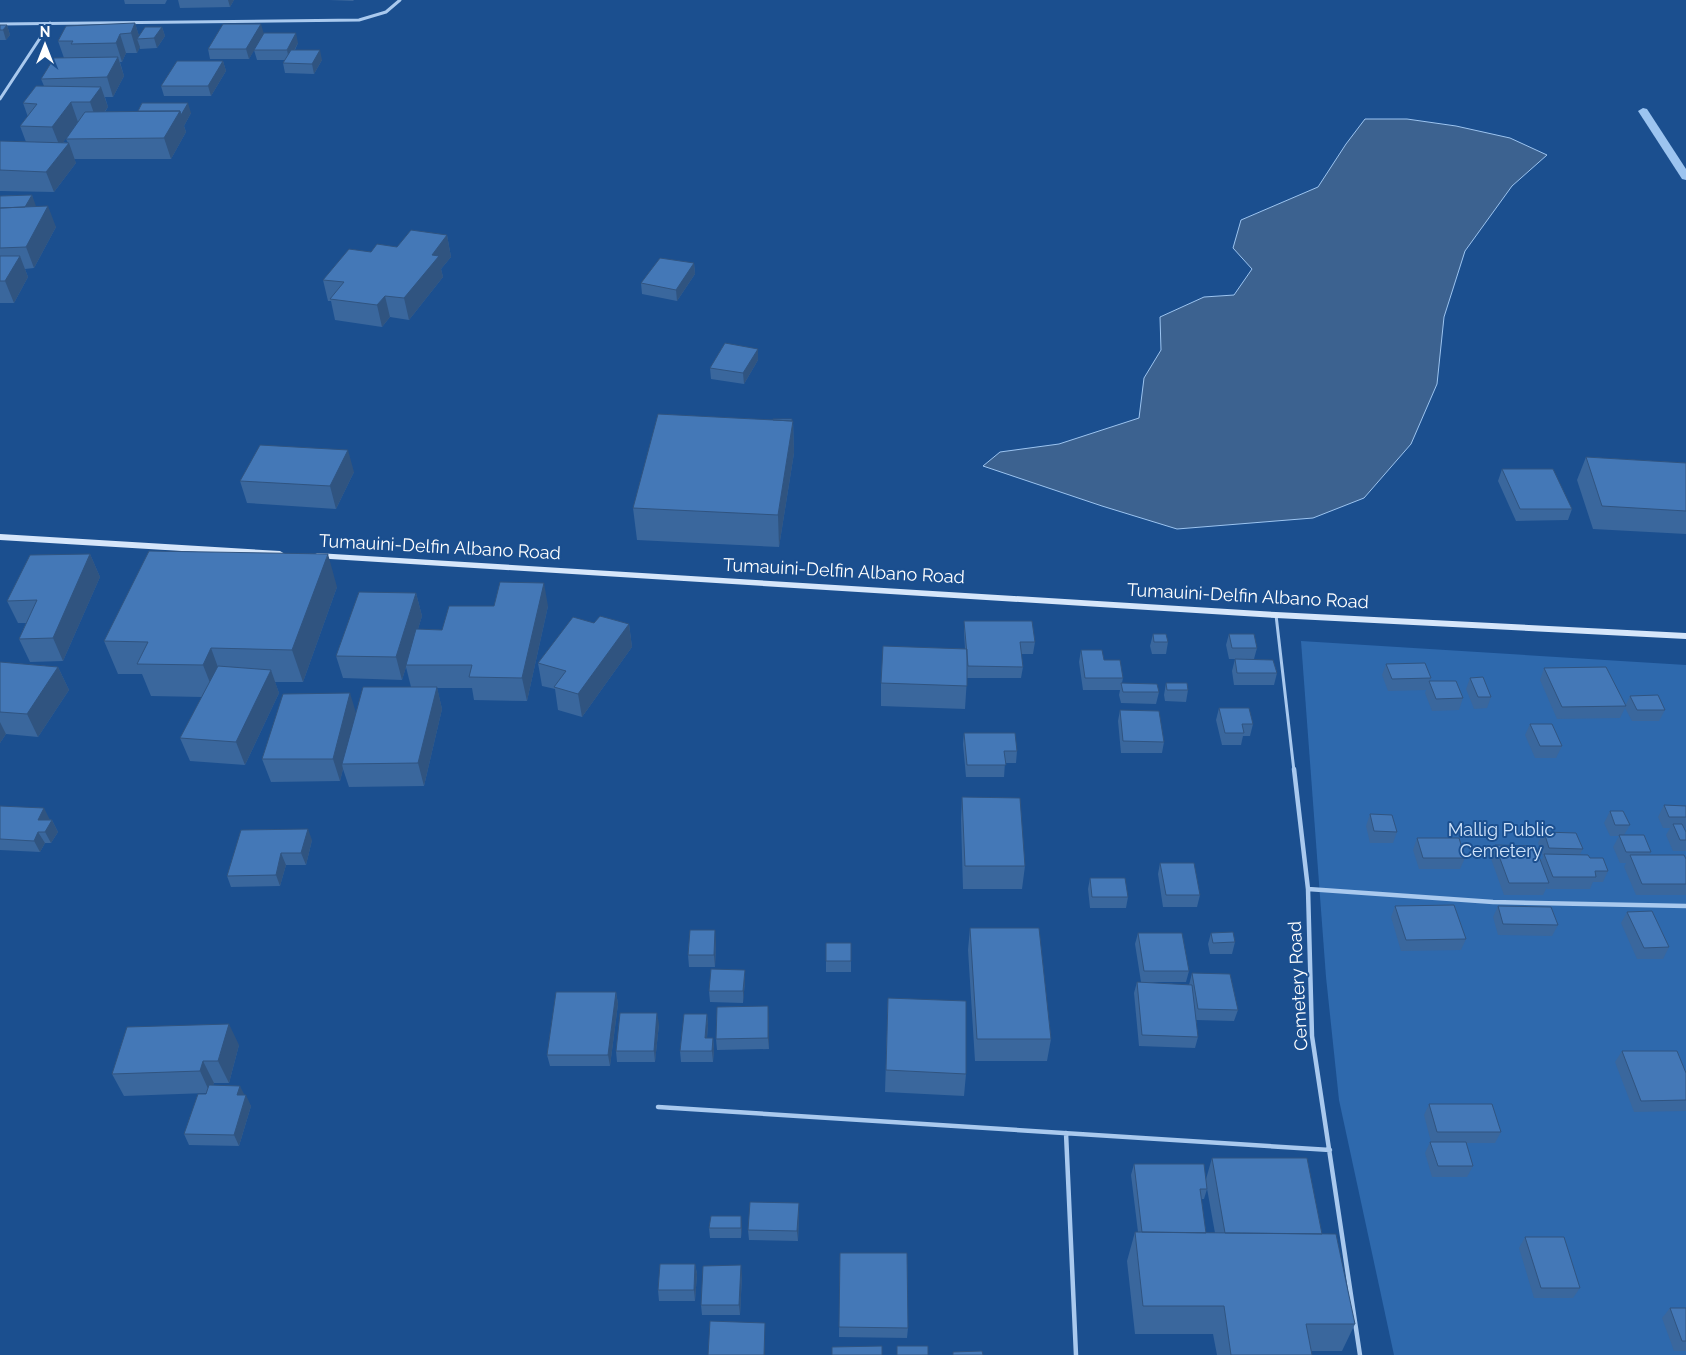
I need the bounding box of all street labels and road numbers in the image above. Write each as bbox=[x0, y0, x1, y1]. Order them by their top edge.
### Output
street label: Tumauini-Delfin Albano Road bbox=[319, 530, 561, 563]
street label: Tumauini-Delfin Albano Road bbox=[723, 554, 965, 587]
street label: Tumauini-Delfin Albano Road bbox=[1127, 579, 1369, 612]
street label: Cemetery Road bbox=[1284, 921, 1311, 1051]

